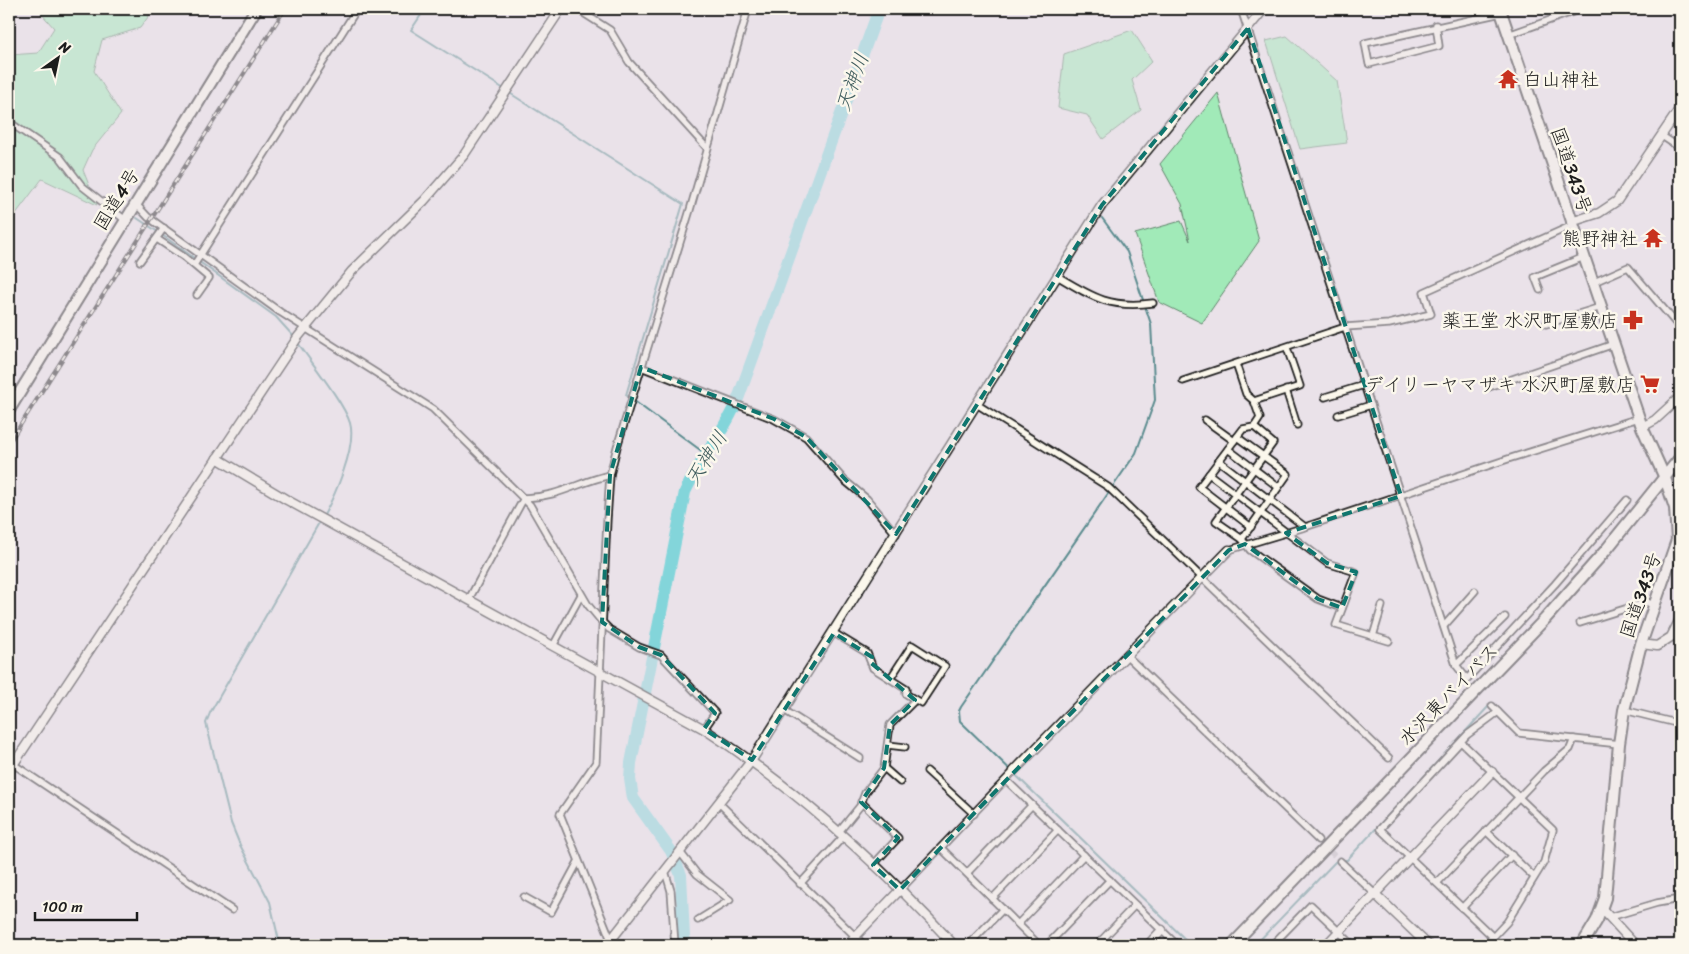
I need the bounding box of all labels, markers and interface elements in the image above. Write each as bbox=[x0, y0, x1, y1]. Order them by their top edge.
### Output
north arrow bbox=[32, 32, 82, 82]
text: N bbox=[53, 34, 76, 61]
water label: 天神川 bbox=[826, 48, 879, 116]
place label: 白山神社 bbox=[1523, 63, 1599, 96]
temple icon: 白山神社 bbox=[1497, 68, 1519, 90]
street label: 国道343号 bbox=[1541, 122, 1602, 218]
street label: 国道4号 bbox=[84, 161, 149, 237]
place label: 熊野神社 bbox=[1562, 222, 1638, 255]
temple icon: 熊野神社 bbox=[1642, 227, 1664, 249]
place label: 薬王堂 水沢町屋敷店 bbox=[1442, 304, 1618, 337]
pharmacy icon: 薬王堂 水沢町屋敷店 bbox=[1622, 309, 1644, 331]
place label: デイリーヤマザキ 水沢町屋敷店 bbox=[1365, 368, 1635, 401]
supermarket icon: デイリーヤマザキ 水沢町屋敷店 bbox=[1639, 373, 1661, 395]
water label: 天神川 bbox=[676, 424, 737, 493]
street label: 国道343号 bbox=[1610, 547, 1671, 643]
street label: 水沢東バイパス bbox=[1390, 635, 1506, 754]
scale bar bbox=[35, 889, 138, 921]
text: 100 m bbox=[42, 894, 83, 920]

